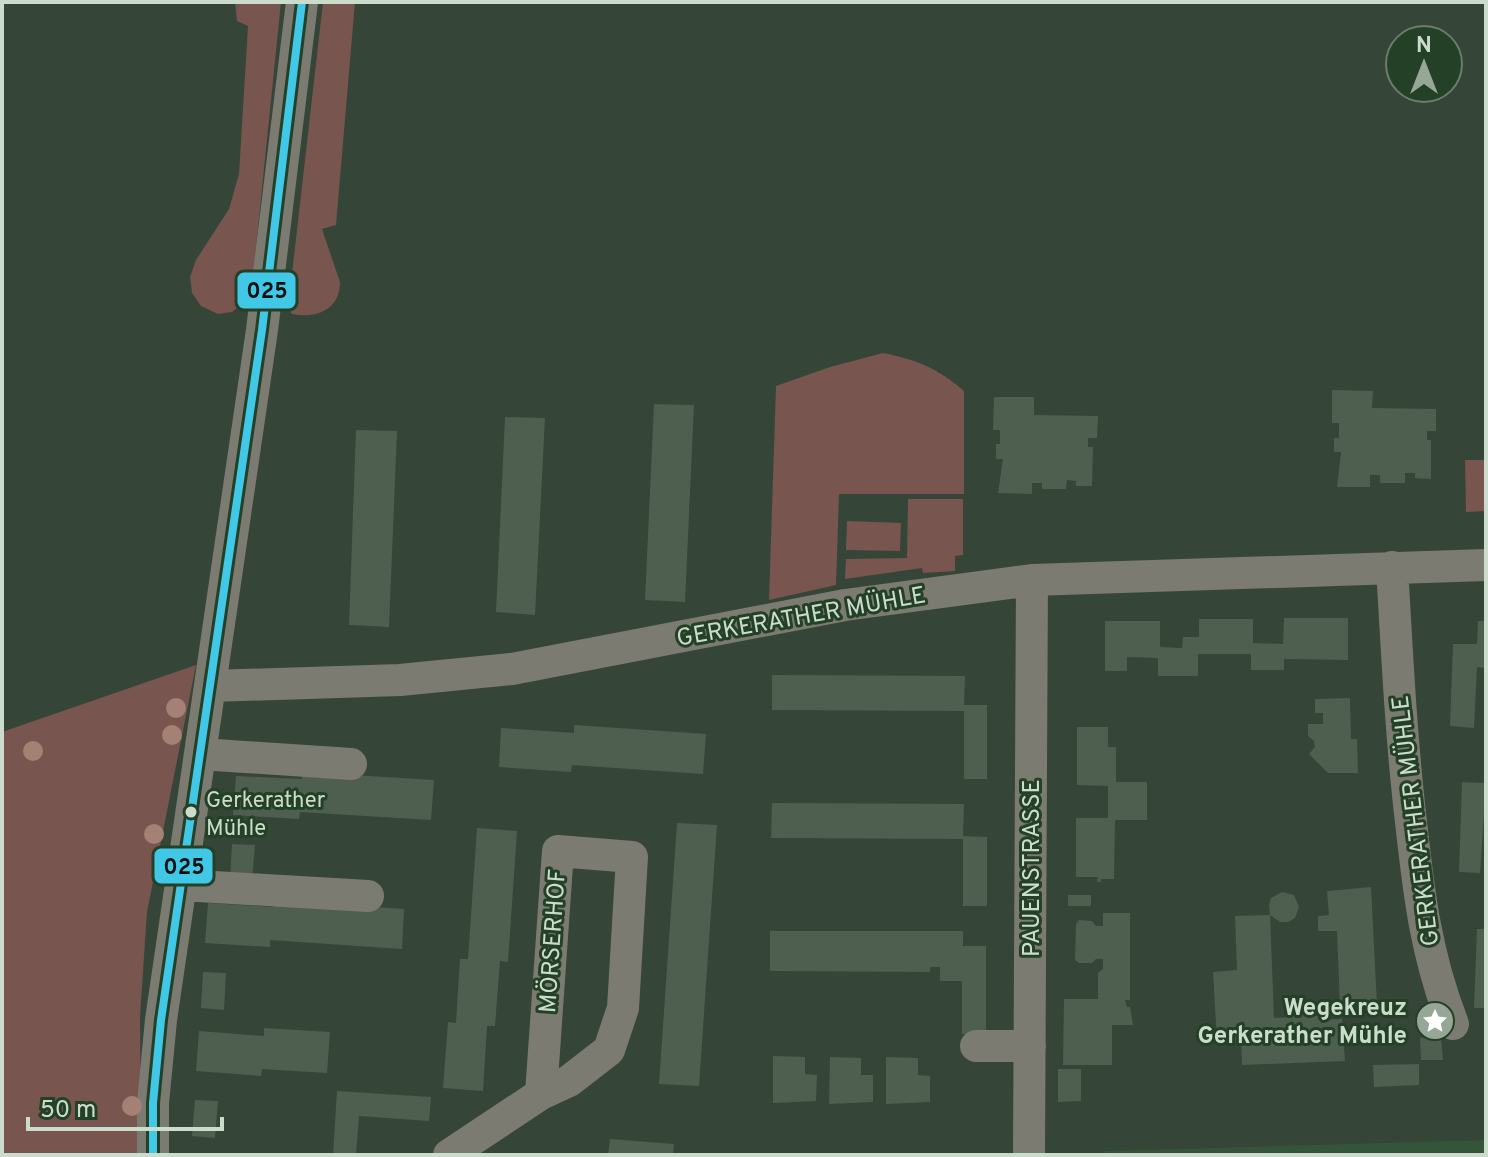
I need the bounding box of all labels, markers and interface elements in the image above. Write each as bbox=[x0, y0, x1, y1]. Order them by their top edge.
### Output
north arrow bbox=[1384, 24, 1464, 104]
text: N bbox=[1416, 33, 1432, 60]
line badge: 025 bbox=[236, 271, 297, 310]
text: 025 bbox=[246, 279, 288, 306]
street label: GERKERATHER MÜHLE bbox=[674, 579, 928, 655]
street label: GERKERATHER MÜHLE bbox=[1385, 694, 1447, 948]
street label: PAUENSTRASSE bbox=[1018, 779, 1048, 957]
place label: Gerkerather Mühle bbox=[206, 788, 326, 843]
marker: Gerkerather Mühle bbox=[183, 804, 199, 820]
line badge: 025 bbox=[153, 847, 214, 885]
text: 025 bbox=[163, 855, 205, 882]
street label: MÖRSERHOF bbox=[532, 868, 574, 1014]
place label: Wegekreuz Gerkerather Mühle bbox=[1197, 994, 1407, 1052]
place icon: Wegekreuz Gerkerather Mühle bbox=[1414, 1000, 1456, 1042]
scale bar bbox=[28, 1081, 222, 1131]
text: 50 m bbox=[40, 1096, 96, 1126]

